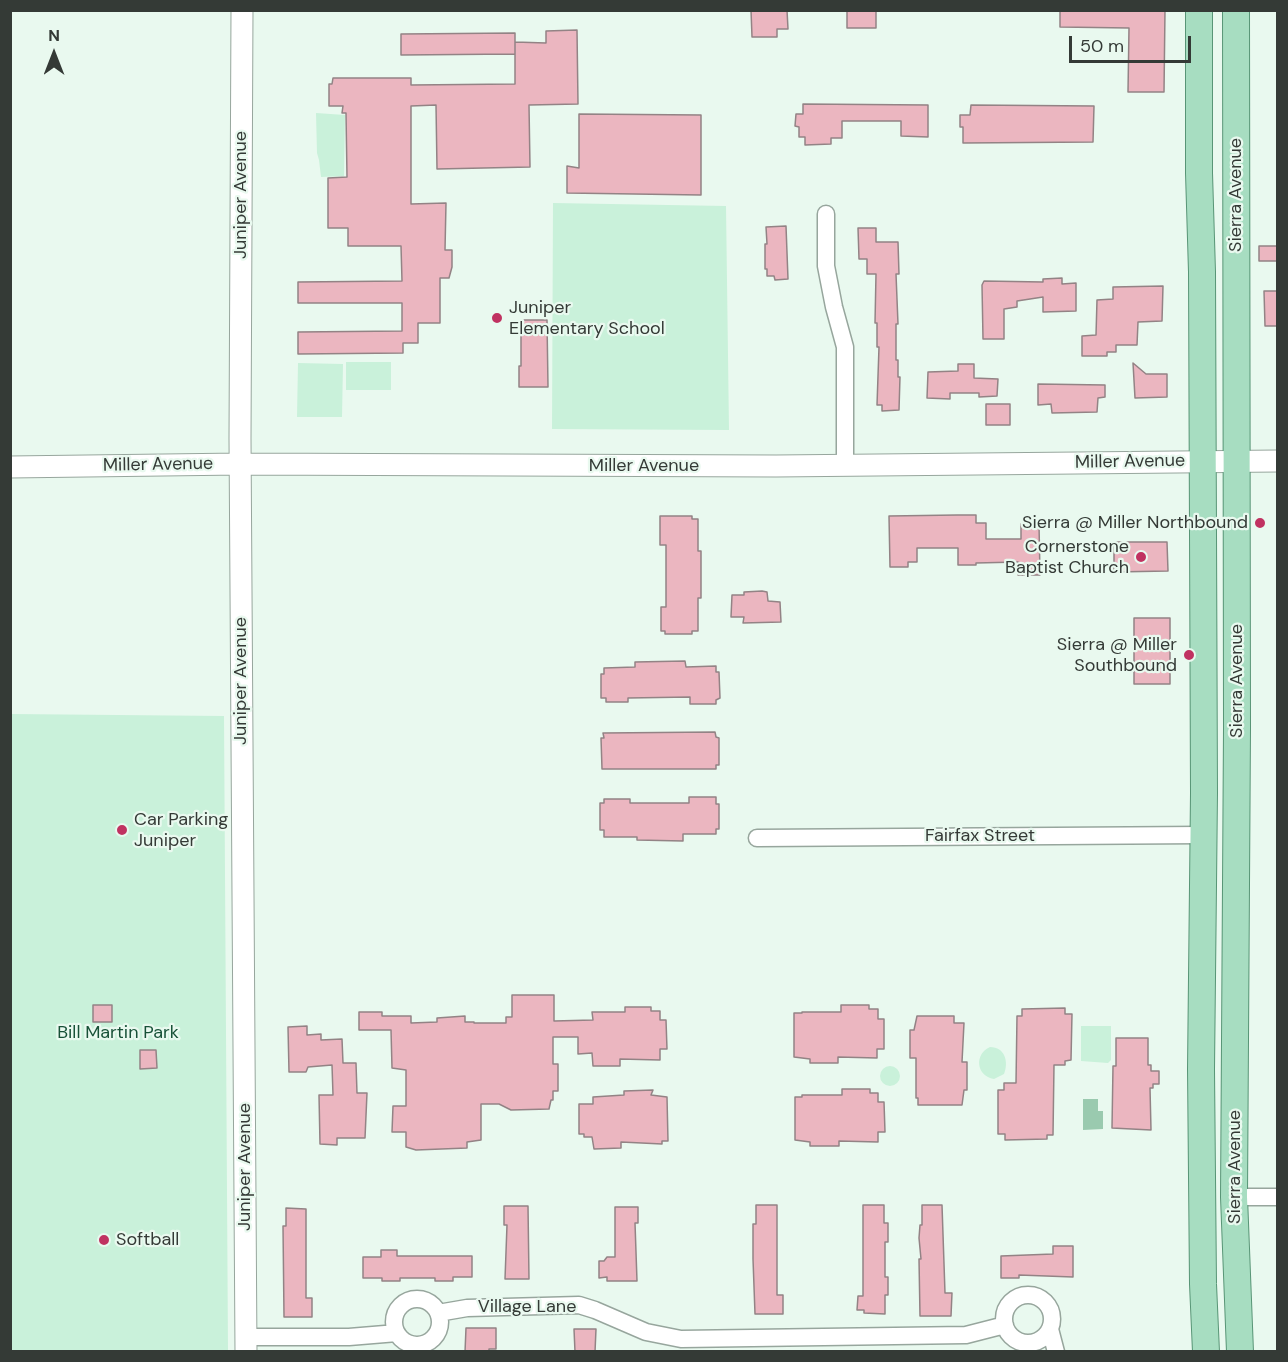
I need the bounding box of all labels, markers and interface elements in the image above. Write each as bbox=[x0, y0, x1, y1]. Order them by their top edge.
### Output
north arrow bbox=[24, 24, 84, 84]
scale bar bbox=[1072, 24, 1194, 62]
text: N bbox=[48, 25, 60, 46]
text: 50 m bbox=[1080, 34, 1124, 58]
street label: Juniper Avenue bbox=[230, 131, 252, 259]
street label: Sierra Avenue bbox=[1225, 138, 1247, 252]
place label: Juniper Elementary School bbox=[509, 297, 665, 340]
marker: Juniper Elementary School bbox=[490, 311, 504, 325]
street label: Miller Avenue bbox=[1075, 450, 1185, 474]
street label: Miller Avenue bbox=[103, 453, 213, 477]
street label: Miller Avenue bbox=[589, 455, 699, 477]
place label: Sierra @ Miller Northbound bbox=[1022, 512, 1248, 534]
marker: Sierra @ Miller Northbound bbox=[1253, 516, 1267, 530]
place label: Cornerstone Baptist Church bbox=[1005, 536, 1129, 578]
marker: Cornerstone Baptist Church bbox=[1134, 550, 1148, 564]
street label: Juniper Avenue bbox=[230, 617, 252, 745]
street label: Sierra Avenue bbox=[1226, 624, 1248, 738]
place label: Sierra @ Miller Southbound bbox=[1057, 634, 1177, 676]
marker: Sierra @ Miller Southbound bbox=[1182, 648, 1196, 662]
place label: Car Parking Juniper bbox=[134, 809, 228, 852]
marker: Car Parking Juniper bbox=[115, 823, 129, 837]
street label: Fairfax Street bbox=[925, 825, 1035, 847]
park label: Bill Martin Park bbox=[57, 1022, 179, 1044]
street label: Juniper Avenue bbox=[234, 1103, 256, 1231]
street label: Sierra Avenue bbox=[1224, 1110, 1246, 1224]
place label: Softball bbox=[116, 1229, 179, 1251]
marker: Softball bbox=[97, 1233, 111, 1247]
street label: Village Lane bbox=[478, 1296, 576, 1318]

